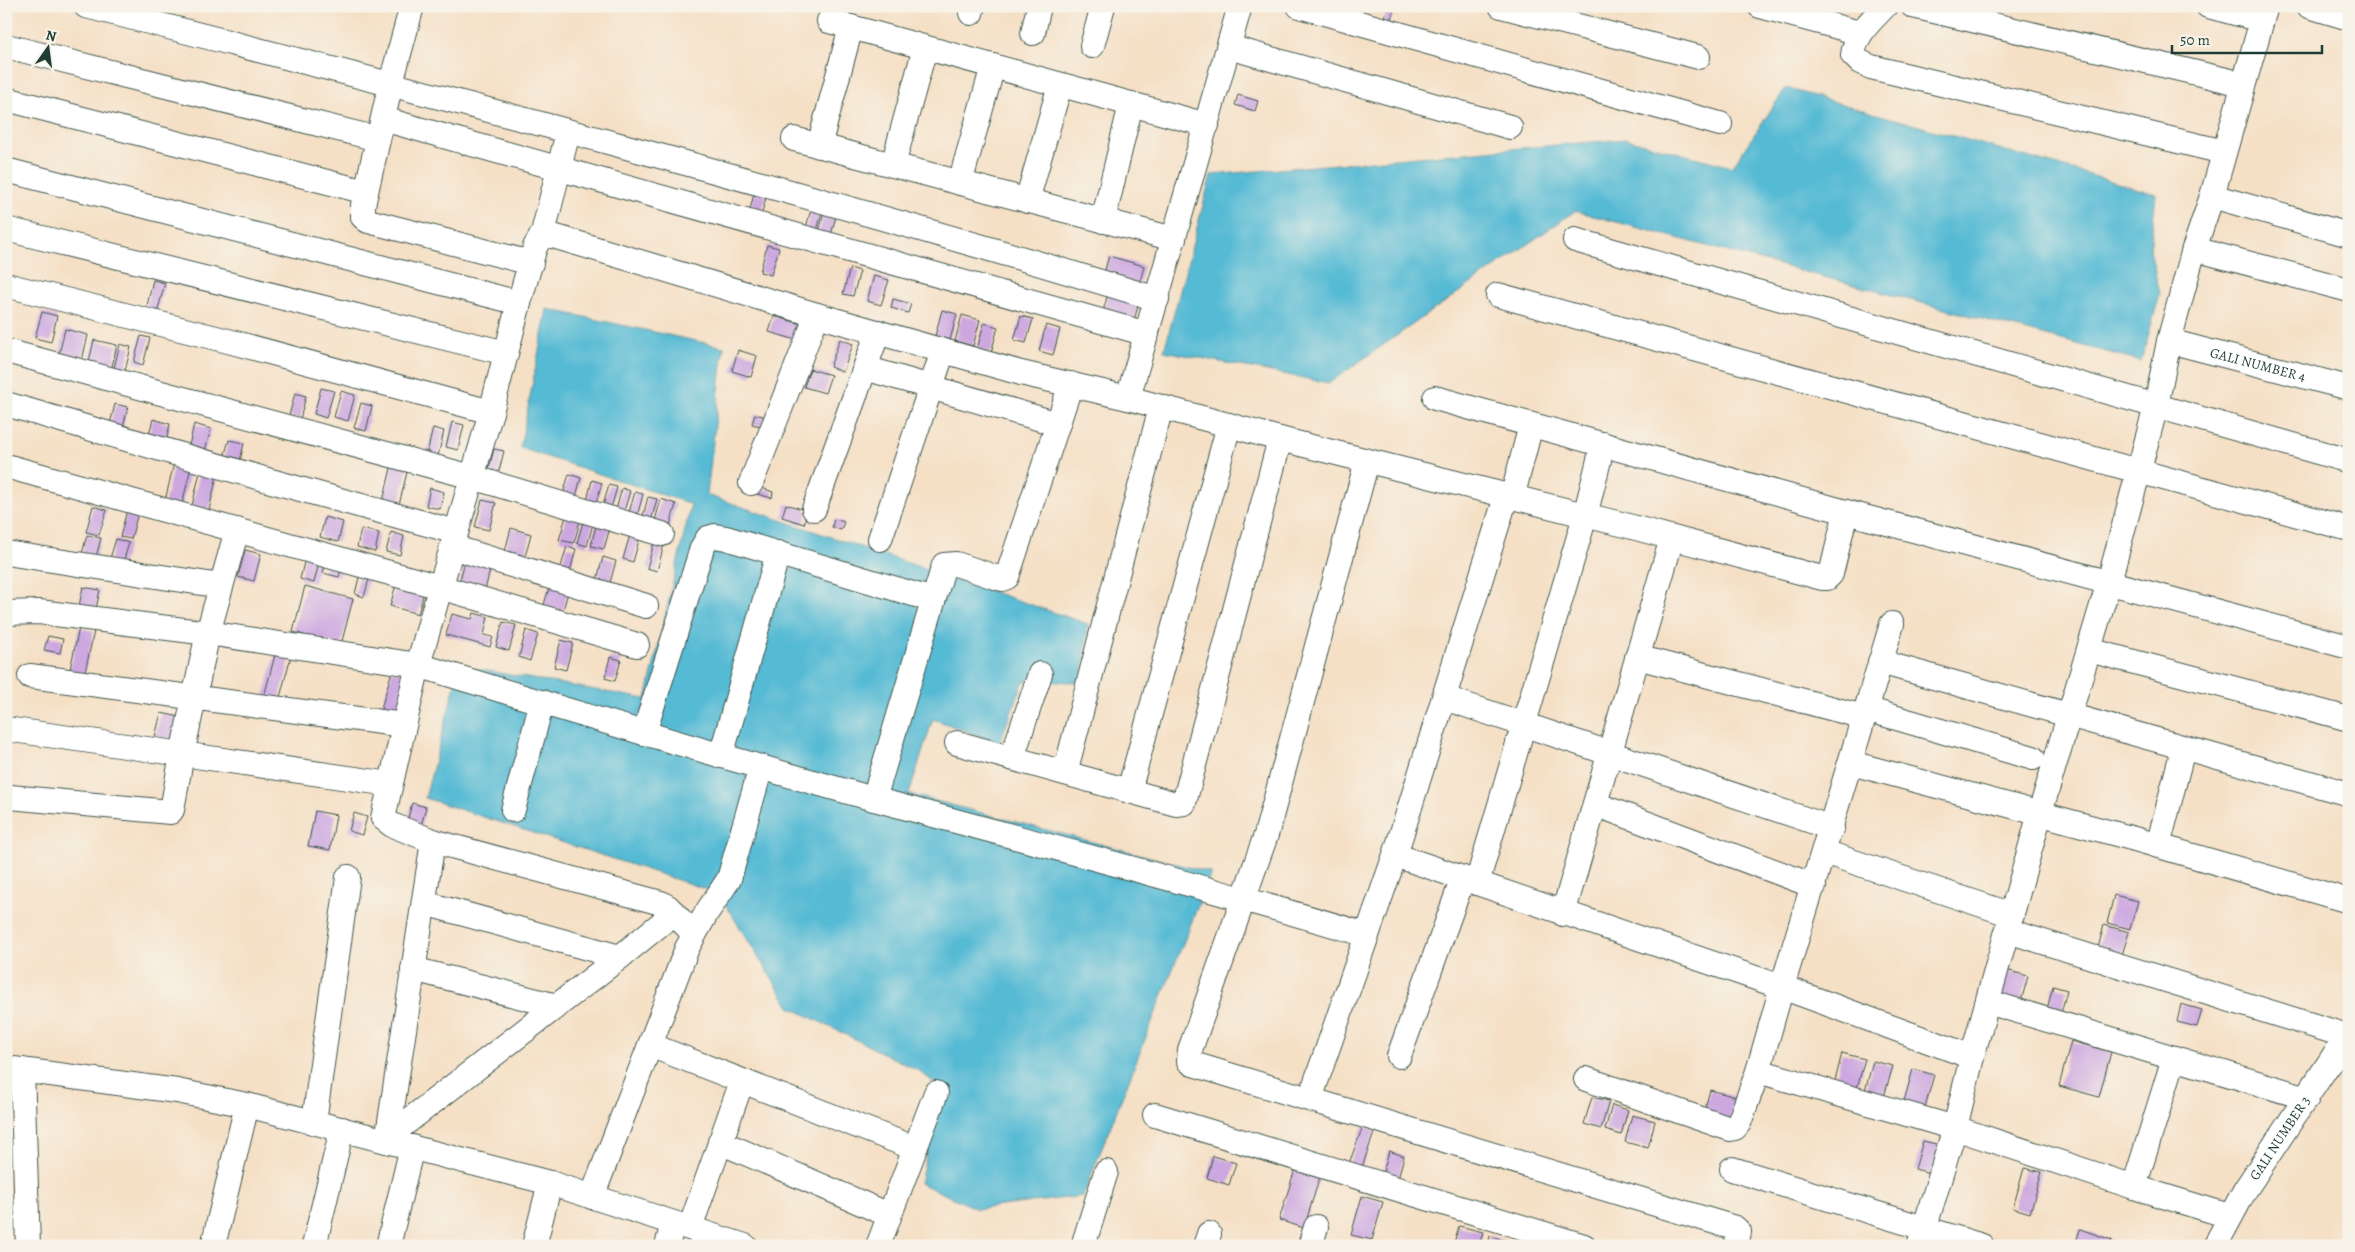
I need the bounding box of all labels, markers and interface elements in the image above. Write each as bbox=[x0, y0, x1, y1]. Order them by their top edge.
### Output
north arrow bbox=[22, 22, 72, 72]
scale bar bbox=[2172, 22, 2322, 54]
text: N bbox=[44, 25, 58, 46]
text: 50 m bbox=[2180, 30, 2210, 50]
street label: GALI NUMBER 4 bbox=[2208, 343, 2308, 386]
street label: GALI NUMBER 3 bbox=[2245, 1092, 2314, 1184]

